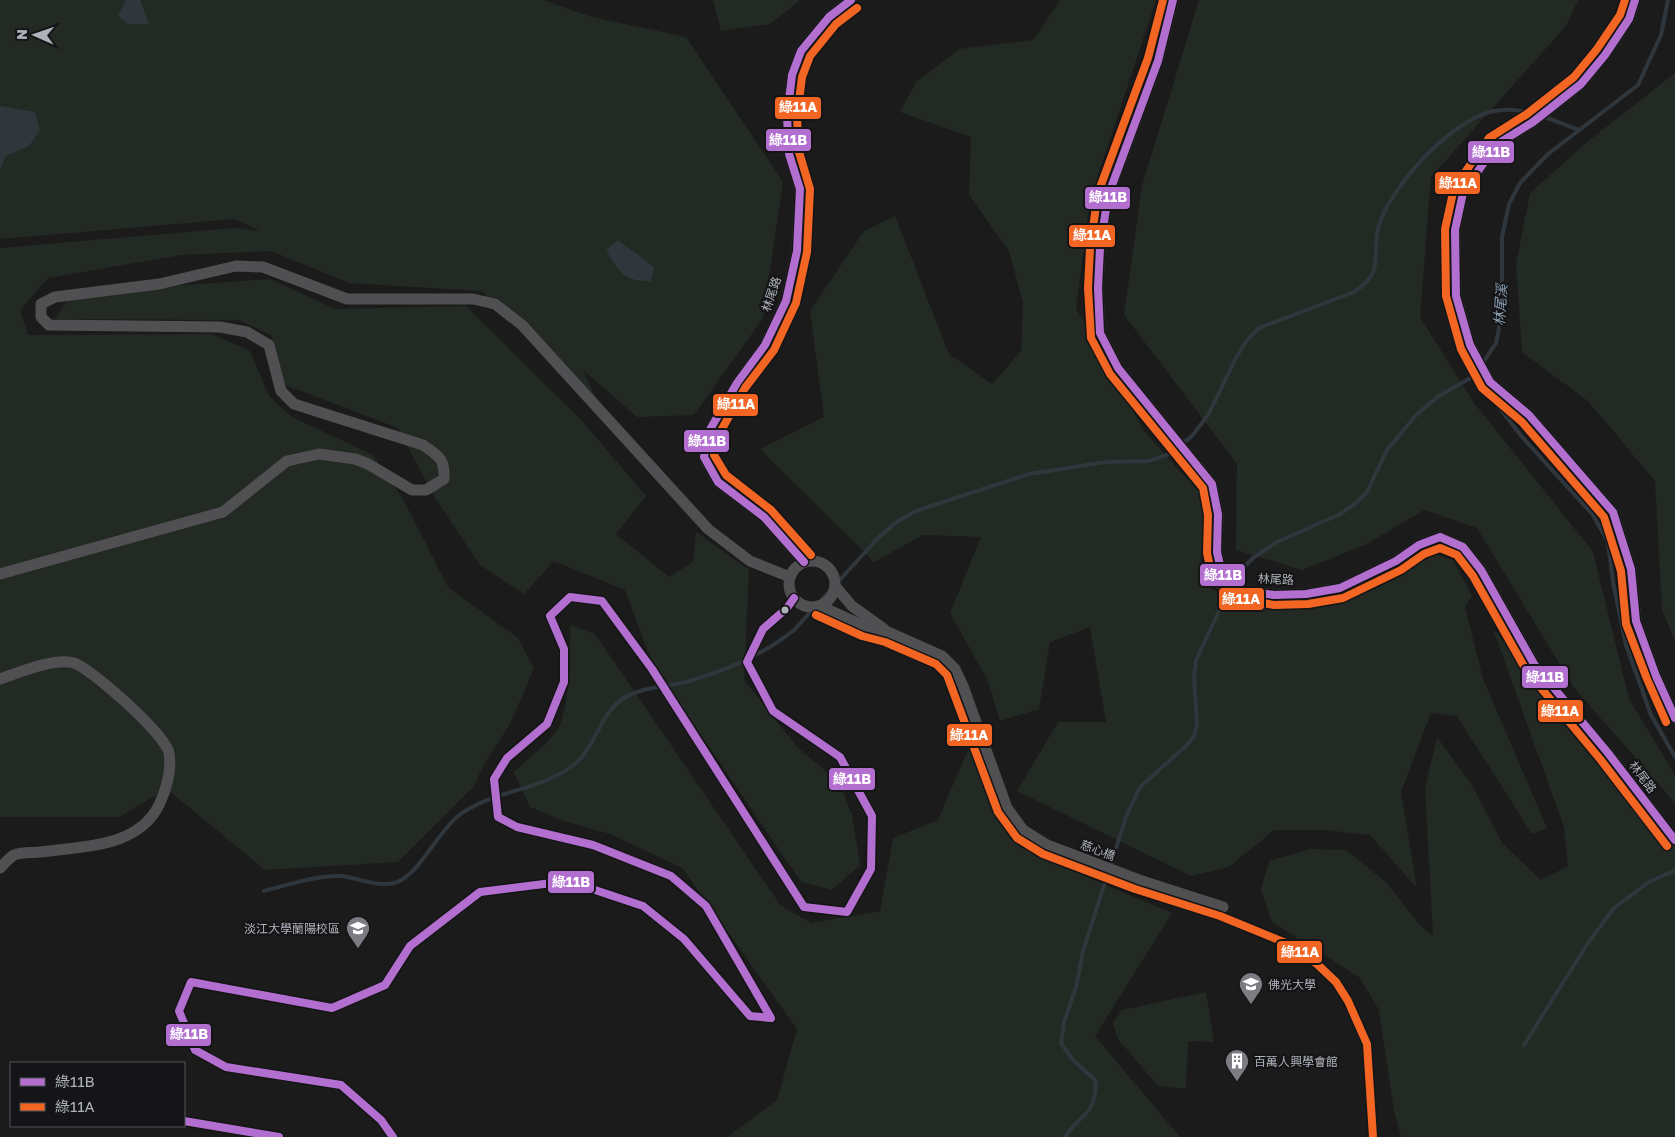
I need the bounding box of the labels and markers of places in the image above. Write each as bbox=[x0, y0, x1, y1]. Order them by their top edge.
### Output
unlabelled marker bbox=[780, 605, 790, 615]
school or university icon: 淡江大學蘭陽校區 bbox=[345, 915, 371, 949]
place label: 淡江大學蘭陽校區 bbox=[244, 921, 340, 936]
school or university icon: 佛光大學 bbox=[1238, 971, 1264, 1005]
place label: 佛光大學 bbox=[1268, 977, 1316, 992]
building icon: 百萬人興學會館 bbox=[1224, 1048, 1250, 1082]
place label: 百萬人興學會館 bbox=[1254, 1054, 1338, 1069]

